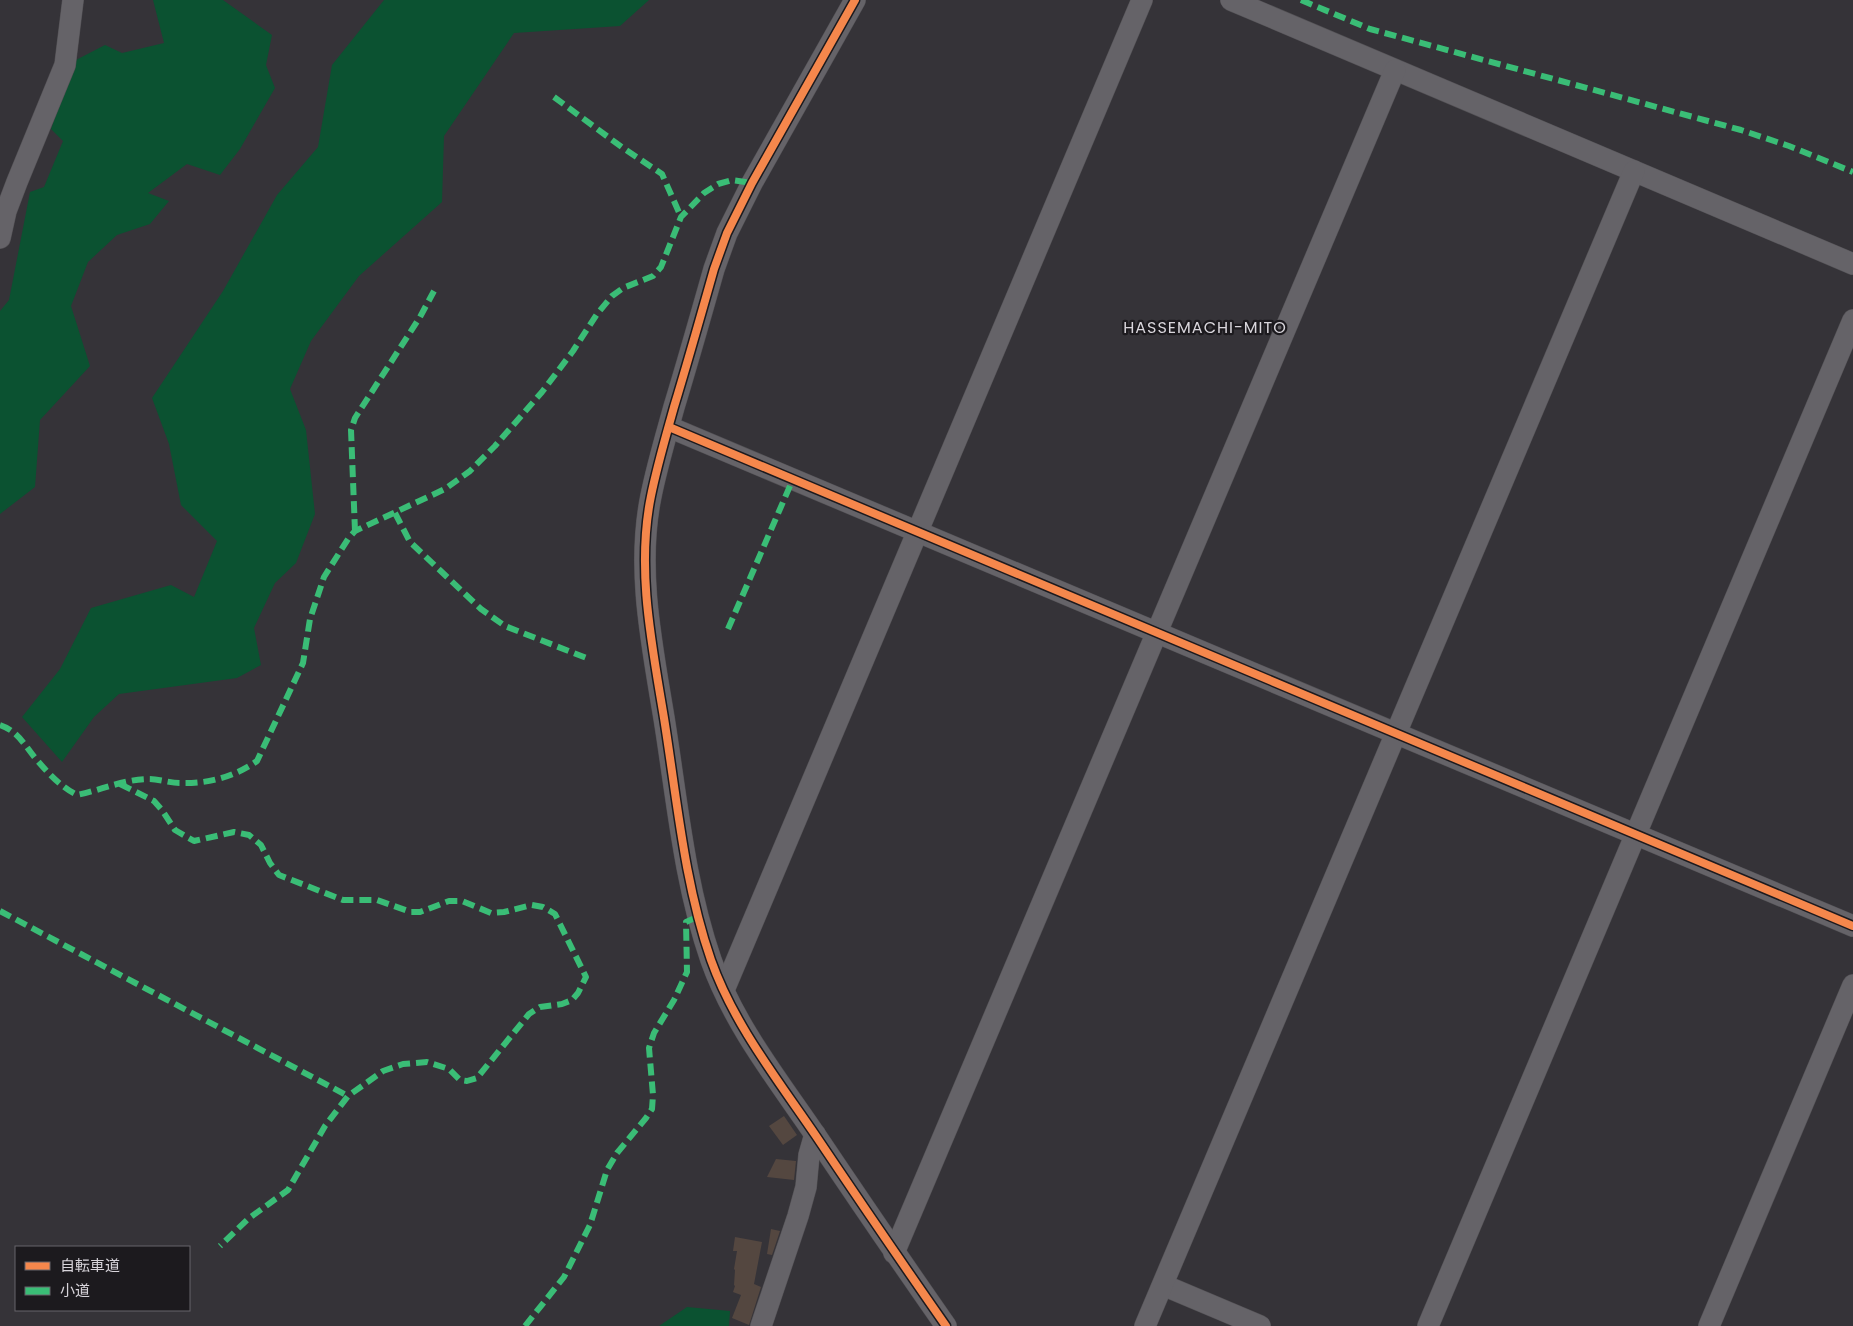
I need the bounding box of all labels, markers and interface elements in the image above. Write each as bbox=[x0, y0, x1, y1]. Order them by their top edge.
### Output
district label: HASSEMACHI-MITO bbox=[1123, 316, 1287, 339]
legend bbox=[15, 1246, 190, 1311]
text: 自転車道 bbox=[60, 1255, 120, 1276]
text: 小道 bbox=[60, 1280, 90, 1301]

